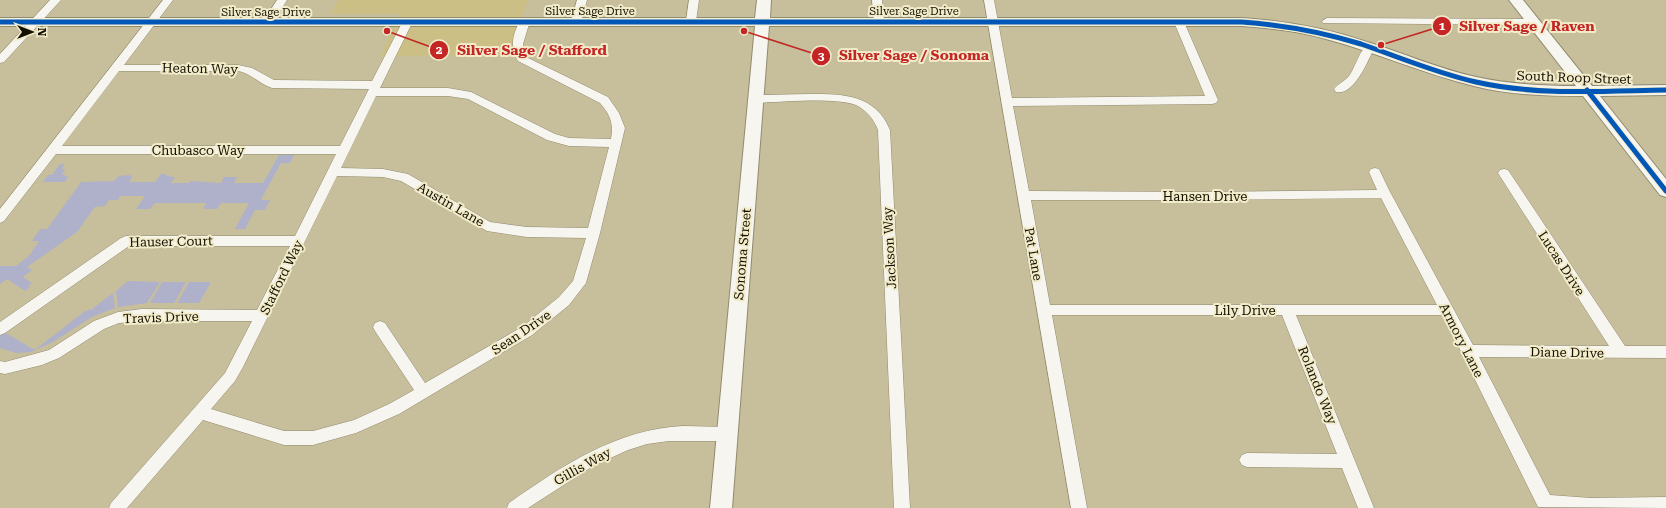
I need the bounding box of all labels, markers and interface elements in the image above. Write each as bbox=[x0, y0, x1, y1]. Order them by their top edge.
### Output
street label: Silver Sage Drive bbox=[545, 5, 635, 18]
street label: Silver Sage Drive bbox=[869, 5, 959, 18]
street label: Silver Sage Drive bbox=[221, 6, 311, 19]
north arrow bbox=[12, 12, 52, 52]
callout: Silver Sage / Raven bbox=[1432, 13, 1603, 39]
text: Silver Sage / Raven bbox=[1459, 18, 1595, 34]
text: 1 bbox=[1439, 19, 1446, 33]
text: N bbox=[35, 28, 48, 37]
callout: Silver Sage / Stafford bbox=[429, 37, 614, 63]
text: Silver Sage / Stafford bbox=[457, 42, 607, 58]
text: 2 bbox=[436, 43, 443, 57]
callout: Silver Sage / Sonoma bbox=[811, 43, 997, 69]
text: Silver Sage / Sonoma bbox=[839, 47, 990, 63]
text: 3 bbox=[818, 49, 825, 63]
street label: Heaton Way bbox=[162, 60, 238, 77]
street label: South Roop Street bbox=[1516, 68, 1632, 87]
street label: Chubasco Way bbox=[152, 143, 245, 158]
street label: Austin Lane bbox=[415, 179, 487, 230]
street label: Hansen Drive bbox=[1163, 189, 1248, 204]
street label: Jackson Way bbox=[880, 206, 899, 289]
street label: Sonoma Street bbox=[731, 207, 754, 301]
street label: Pat Lane bbox=[1021, 226, 1046, 282]
street label: Lucas Drive bbox=[1535, 228, 1588, 298]
street label: Hauser Court bbox=[129, 233, 213, 250]
street label: Stafford Way bbox=[257, 237, 306, 317]
street label: Armory Lane bbox=[1436, 300, 1487, 380]
street label: Lily Drive bbox=[1214, 303, 1276, 318]
street label: Sean Drive bbox=[489, 307, 554, 358]
street label: Travis Drive bbox=[123, 309, 199, 326]
street label: Rolando Way bbox=[1295, 344, 1340, 427]
street label: Diane Drive bbox=[1530, 344, 1604, 361]
street label: Gillis Way bbox=[551, 444, 614, 488]

